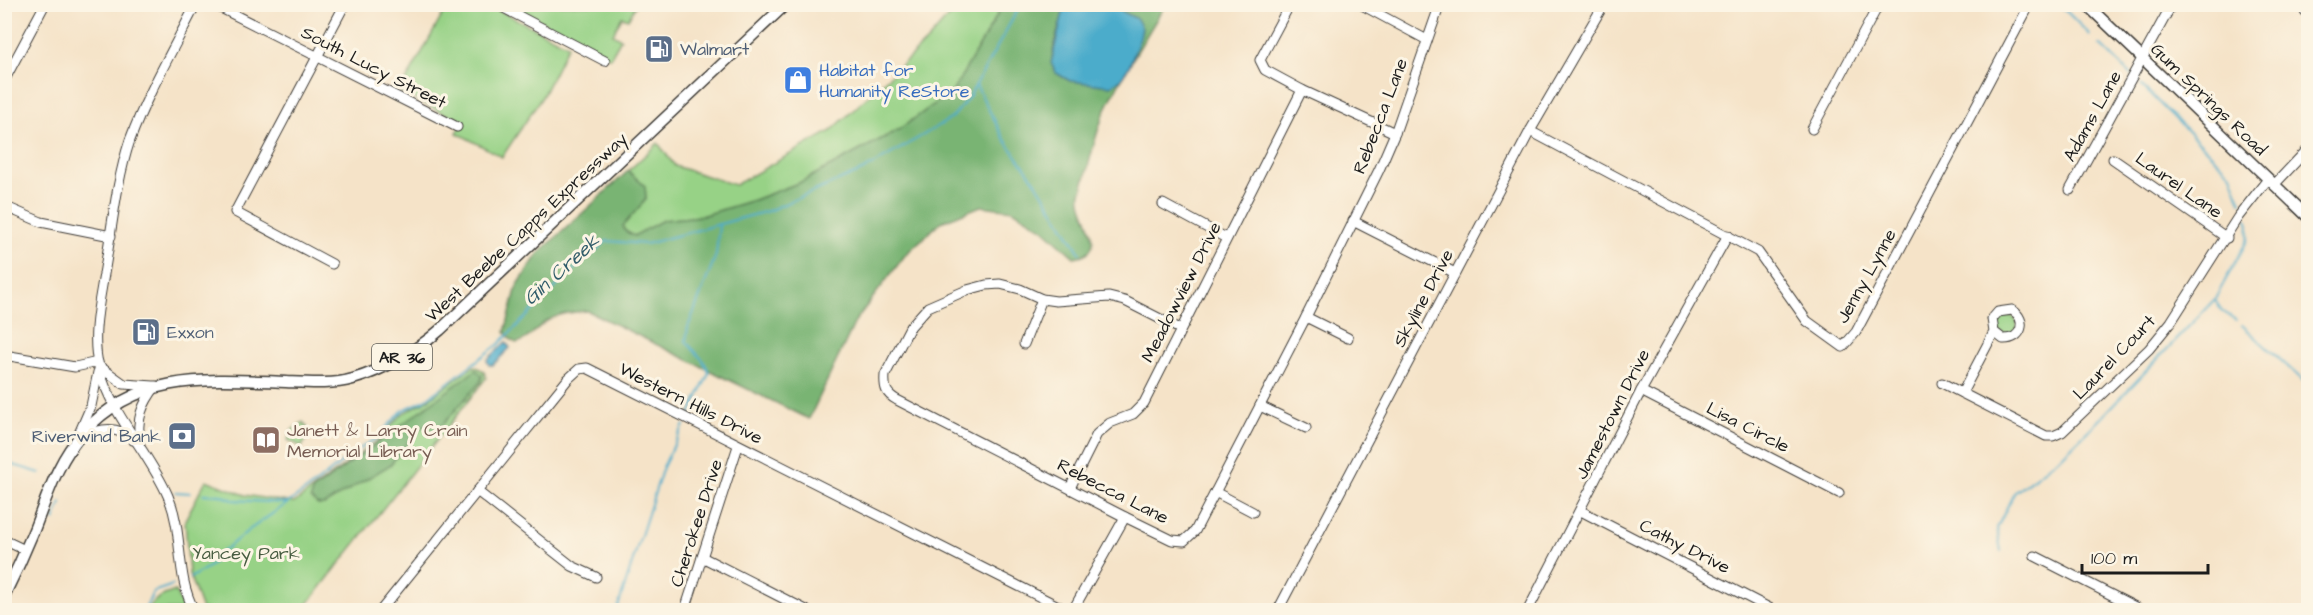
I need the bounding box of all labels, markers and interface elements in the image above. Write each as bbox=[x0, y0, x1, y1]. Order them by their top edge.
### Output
street label: South Lucy Street bbox=[296, 20, 451, 116]
fuel station icon: Walmart bbox=[643, 33, 675, 65]
place label: Walmart bbox=[680, 37, 750, 62]
street label: Gum Springs Road bbox=[2144, 37, 2272, 162]
street label: Rebecca Lane bbox=[1347, 55, 1414, 178]
place label: Habitat for Humanity ReStore bbox=[819, 58, 970, 105]
shop icon: Habitat for Humanity ReStore bbox=[782, 64, 814, 96]
street label: Adams Lane bbox=[2057, 66, 2128, 166]
street label: West Beebe Capps Expressway bbox=[420, 127, 634, 329]
street label: Laurel Lane bbox=[2130, 146, 2227, 225]
street label: Meadowview Drive bbox=[1135, 217, 1228, 367]
street label: Jenny Lynne bbox=[1830, 224, 1904, 328]
water label: Gin Creek bbox=[517, 227, 606, 312]
street label: Skyline Drive bbox=[1387, 245, 1461, 352]
street label: Laurel Court bbox=[2067, 309, 2162, 405]
fuel station icon: Exxon bbox=[130, 316, 162, 348]
place label: Exxon bbox=[167, 320, 214, 345]
road number: AR 36 bbox=[372, 344, 432, 370]
street label: Jamestown Drive bbox=[1569, 345, 1656, 484]
street label: Western Hills Drive bbox=[615, 356, 767, 451]
street label: Lisa Circle bbox=[1702, 396, 1794, 459]
place label: Janett & Larry Crain Memorial Library bbox=[287, 418, 468, 465]
bank icon: Riverwind Bank bbox=[166, 420, 198, 452]
place label: Riverwind Bank bbox=[32, 424, 161, 449]
library icon: Janett & Larry Crain Memorial Library bbox=[250, 424, 282, 456]
street label: Rebecca Lane bbox=[1053, 453, 1173, 530]
street label: Cherokee Drive bbox=[664, 456, 729, 590]
street label: Cathy Drive bbox=[1635, 513, 1735, 581]
scale bar bbox=[2082, 537, 2208, 575]
park label: Yancey Park bbox=[192, 541, 300, 567]
text: 100 m bbox=[2091, 546, 2137, 571]

